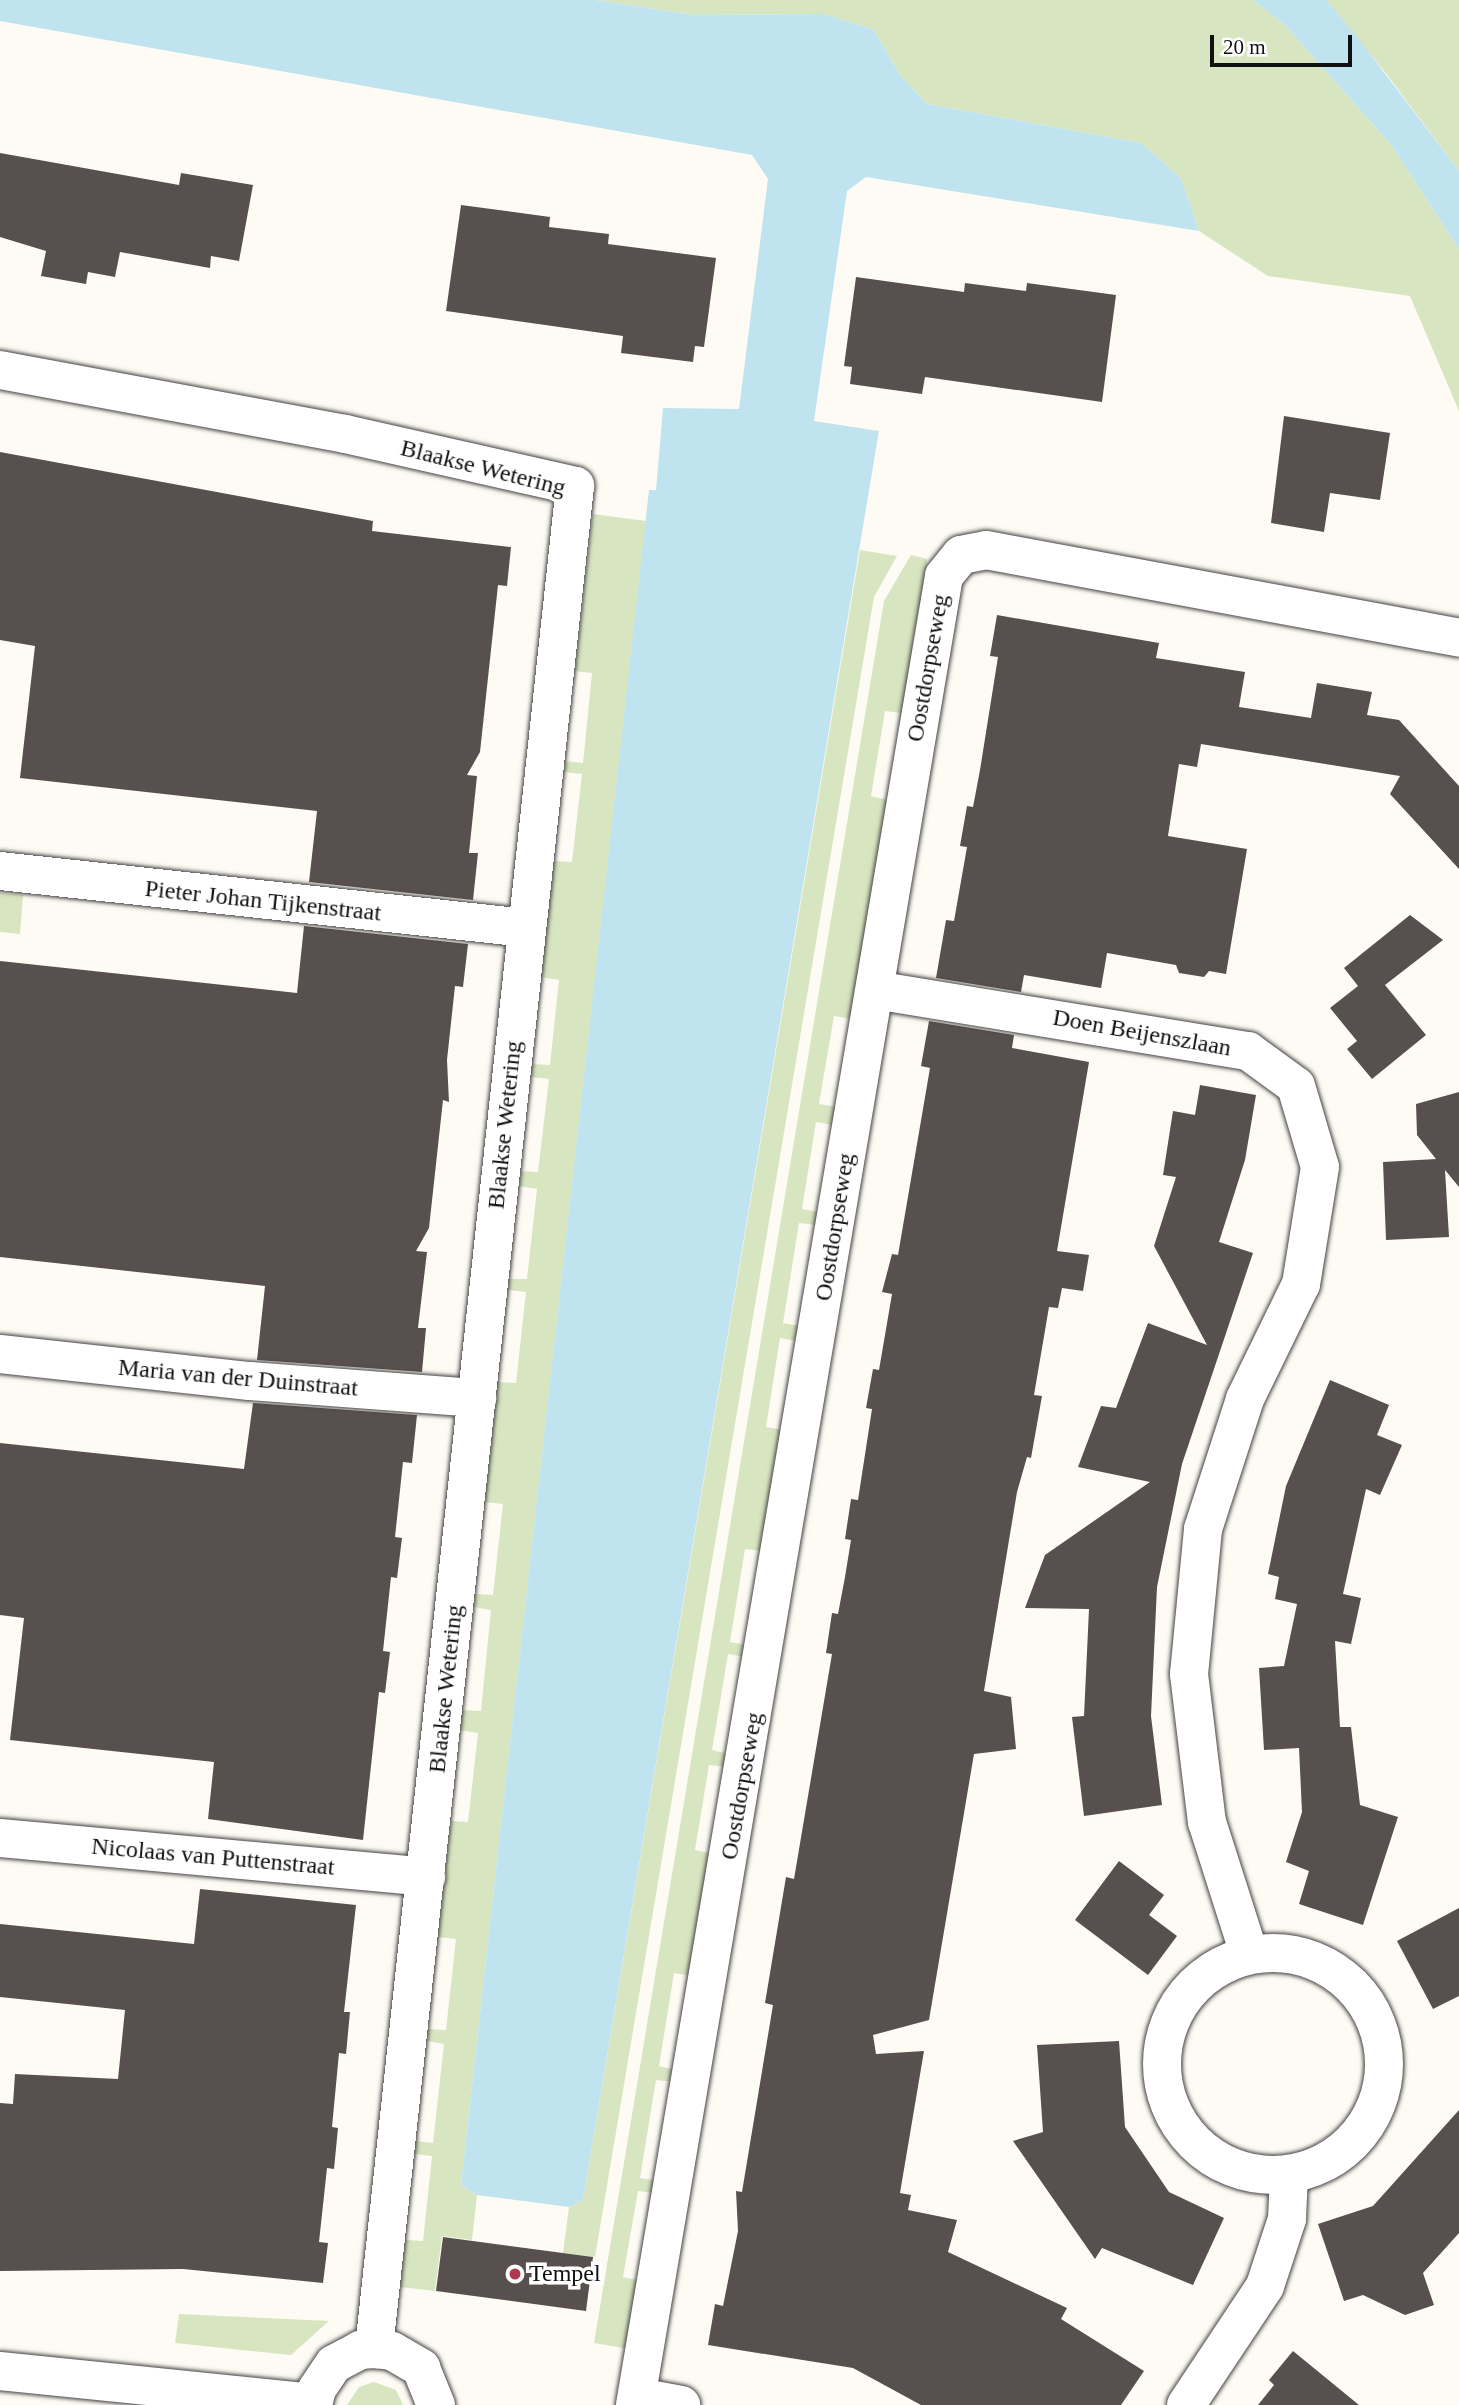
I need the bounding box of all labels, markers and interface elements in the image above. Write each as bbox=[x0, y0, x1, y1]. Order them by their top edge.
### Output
scale bar bbox=[1214, 21, 1356, 65]
text: 20 m bbox=[1223, 35, 1266, 59]
street label: Blaakse Wetering bbox=[397, 434, 569, 502]
street label: Oostdorpseweg bbox=[901, 592, 955, 744]
street label: Pieter Johan Tijkenstraat bbox=[143, 874, 383, 928]
street label: Doen Beijenszlaan bbox=[1051, 1003, 1233, 1063]
street label: Blaakse Wetering bbox=[482, 1039, 528, 1211]
street label: Oostdorpseweg bbox=[809, 1151, 861, 1303]
street label: Maria van der Duinstraat bbox=[117, 1353, 359, 1403]
street label: Blaakse Wetering bbox=[423, 1603, 469, 1775]
street label: Oostdorpseweg bbox=[715, 1710, 769, 1862]
street label: Nicolaas van Puttenstraat bbox=[90, 1832, 336, 1882]
place label: Tempel bbox=[529, 2260, 601, 2288]
marker: Tempel bbox=[507, 2266, 523, 2282]

